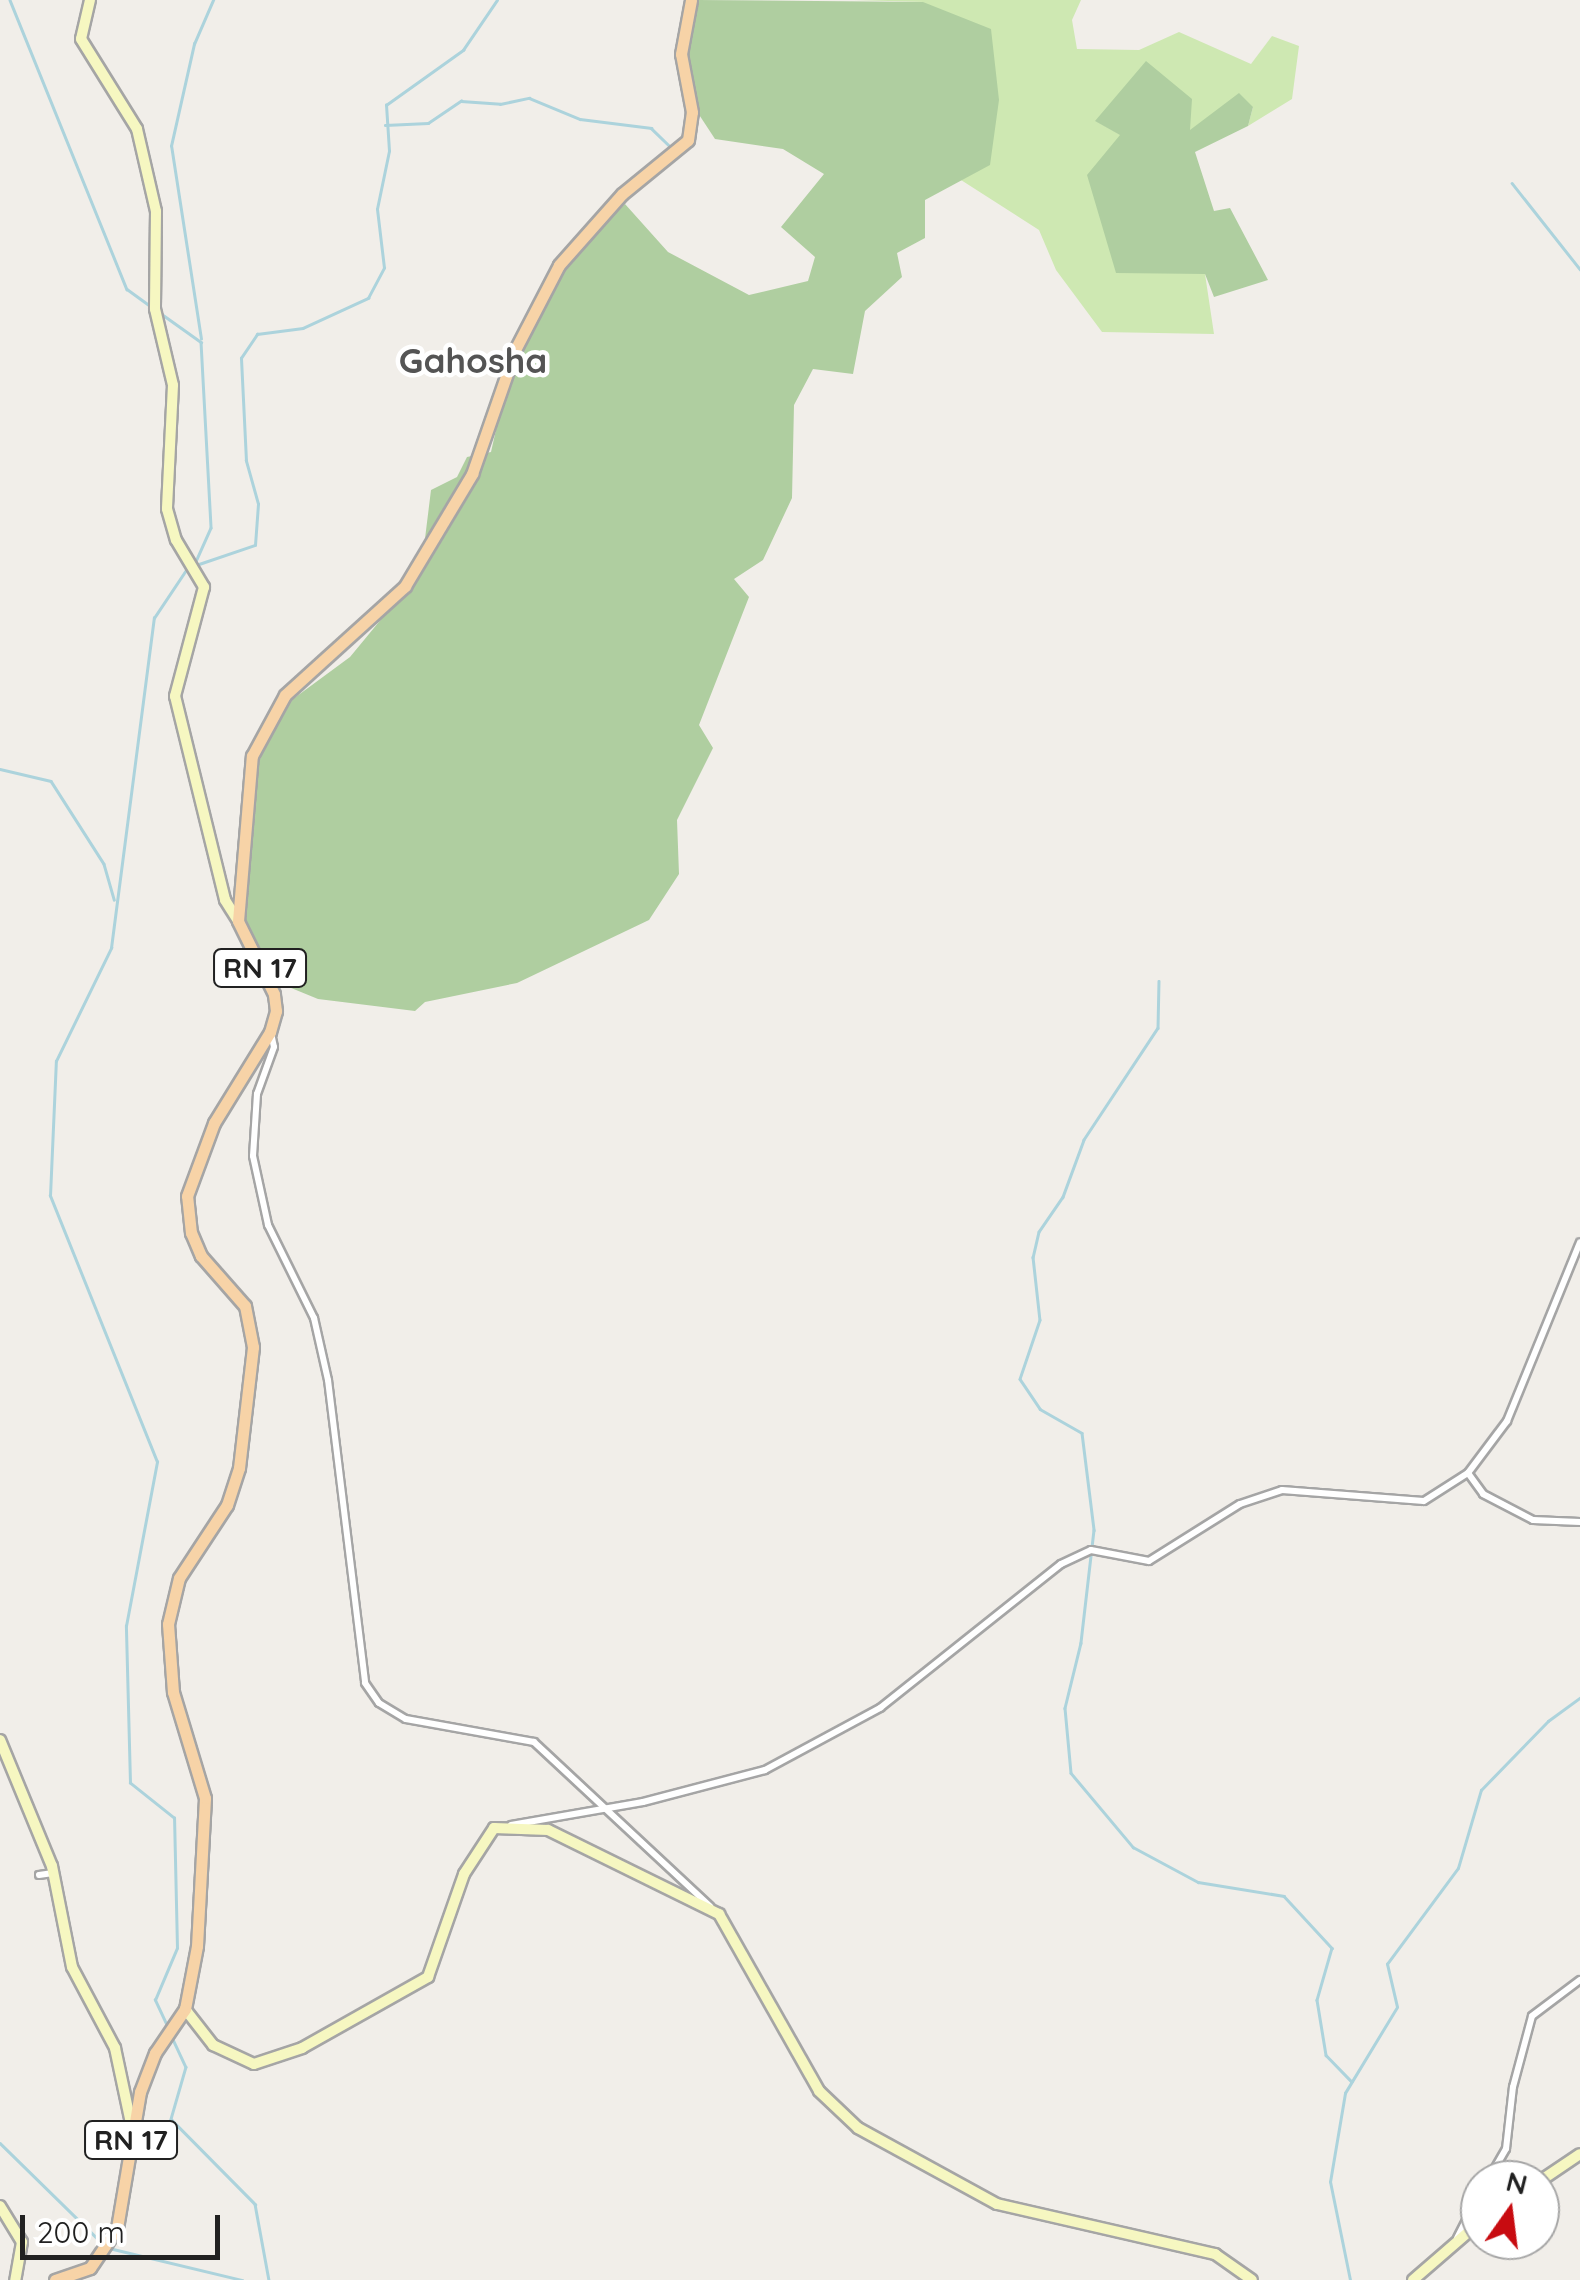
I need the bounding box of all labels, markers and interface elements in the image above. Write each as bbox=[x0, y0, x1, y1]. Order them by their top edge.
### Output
district label: Gahosha bbox=[399, 339, 547, 381]
road number: RN 17 bbox=[212, 945, 308, 991]
road number: RN 17 bbox=[84, 2117, 178, 2163]
north arrow bbox=[1460, 2160, 1560, 2260]
text: N bbox=[1503, 2163, 1531, 2202]
scale bar bbox=[25, 2195, 225, 2257]
text: 200 m bbox=[37, 2213, 125, 2251]

